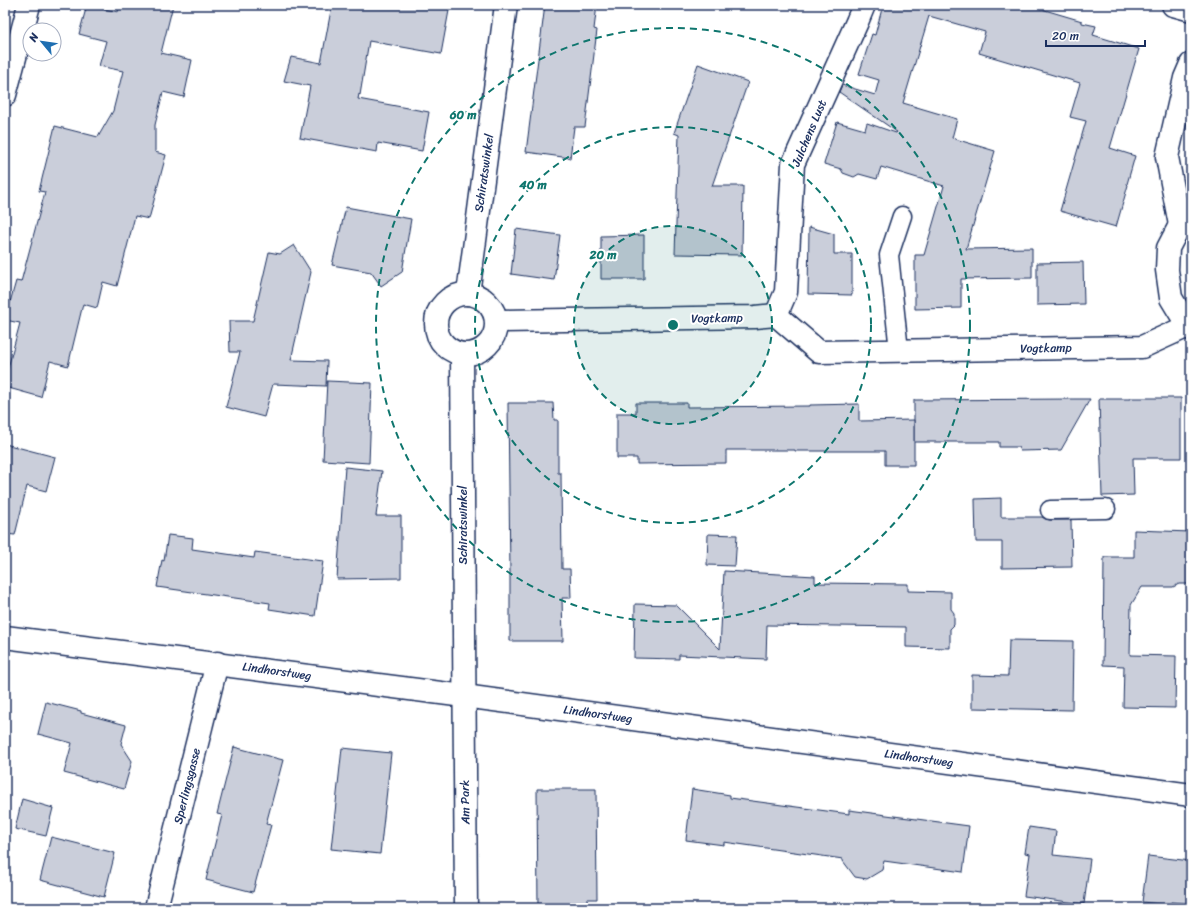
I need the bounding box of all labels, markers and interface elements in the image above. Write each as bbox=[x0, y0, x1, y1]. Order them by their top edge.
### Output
north arrow bbox=[22, 22, 62, 62]
scale bar bbox=[1046, 22, 1145, 48]
text: 20 m bbox=[1052, 25, 1079, 47]
text: N bbox=[23, 29, 44, 46]
street label: Julchens Lust bbox=[785, 96, 833, 171]
text: 60 m bbox=[449, 104, 477, 126]
street label: Schiratswinkel bbox=[468, 132, 500, 214]
text: 40 m bbox=[518, 174, 547, 196]
text: 20 m bbox=[589, 244, 617, 266]
street label: Vogtkamp bbox=[691, 307, 744, 329]
centre of rings bbox=[666, 318, 680, 332]
street label: Vogtkamp bbox=[1020, 337, 1073, 359]
street label: Schiratswinkel bbox=[452, 485, 474, 564]
street label: Lindhorstweg bbox=[241, 655, 313, 687]
street label: Lindhorstweg bbox=[562, 698, 634, 730]
street label: Lindhorstweg bbox=[883, 742, 955, 774]
street label: Sperlingsgasse bbox=[167, 746, 207, 826]
street label: Am Park bbox=[454, 779, 476, 826]

